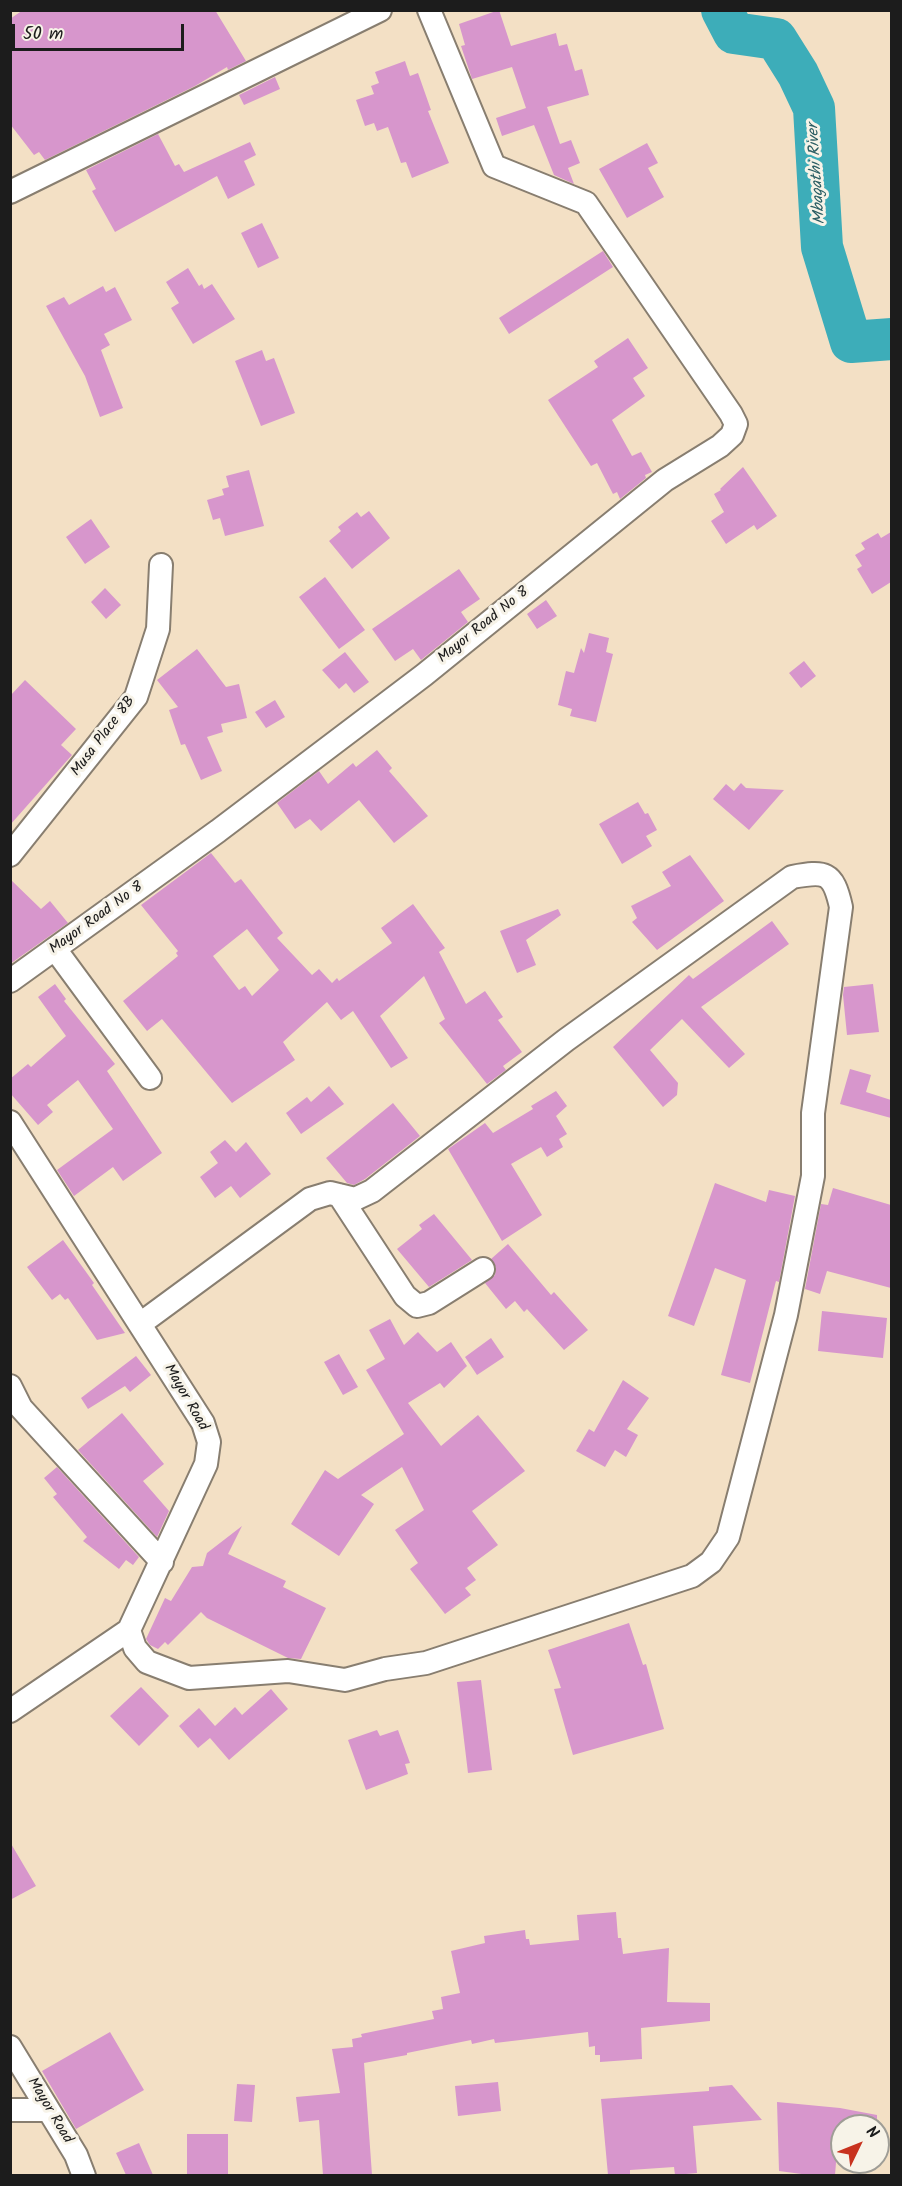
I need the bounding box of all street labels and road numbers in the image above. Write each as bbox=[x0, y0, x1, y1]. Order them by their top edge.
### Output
street label: Mayor Road No 8 bbox=[435, 584, 533, 668]
street label: Musa Place 8B bbox=[68, 694, 140, 780]
street label: Mayor Road No 8 bbox=[47, 879, 147, 959]
street label: Mayor Road bbox=[159, 1362, 211, 1434]
street label: Mayor Road bbox=[22, 2075, 76, 2147]

